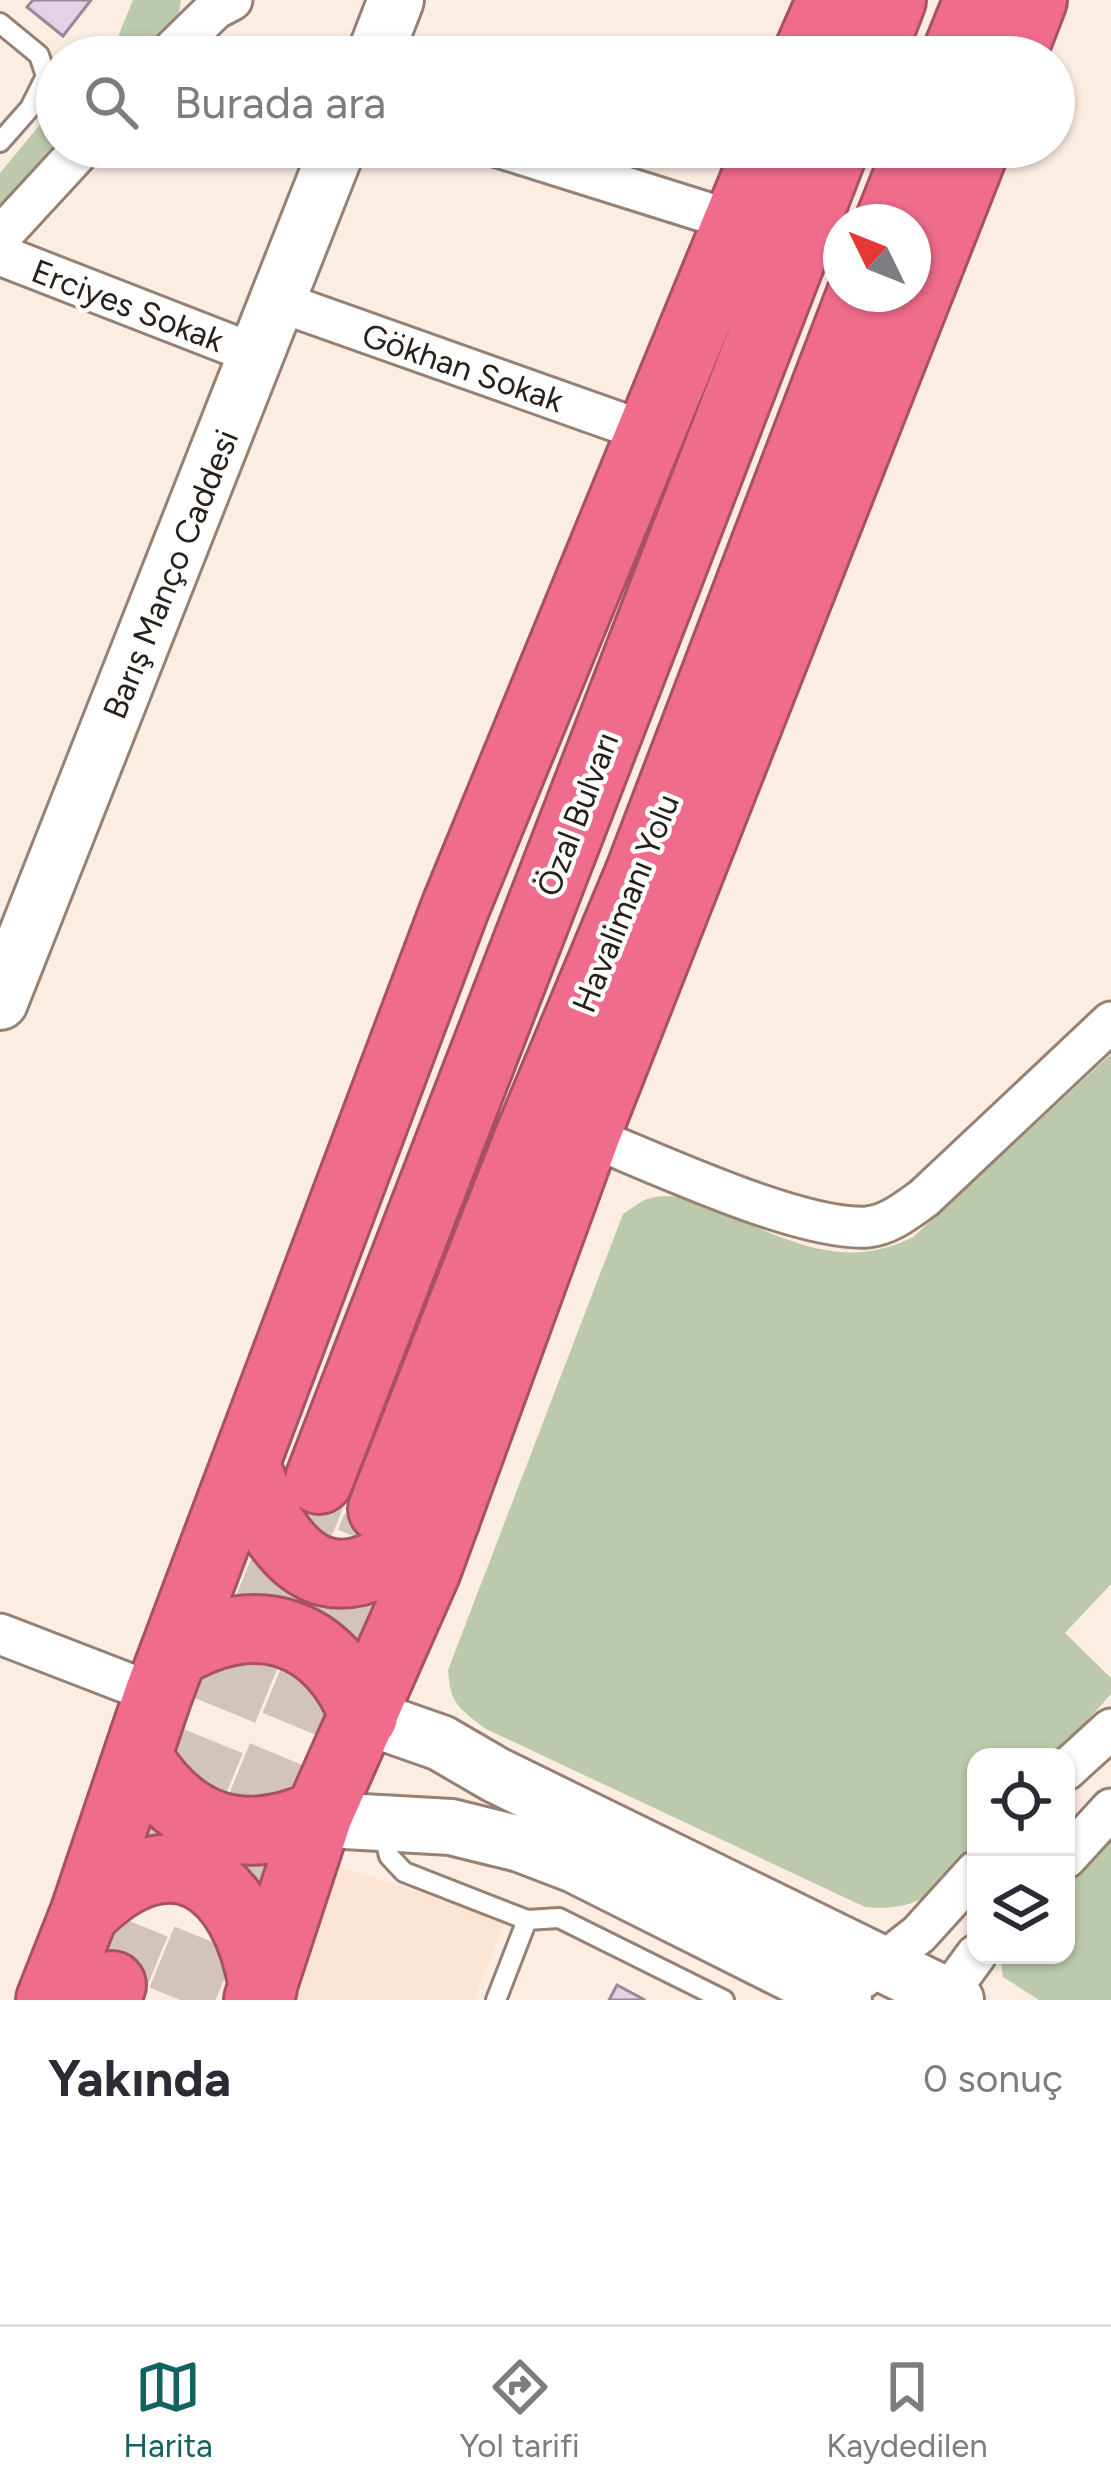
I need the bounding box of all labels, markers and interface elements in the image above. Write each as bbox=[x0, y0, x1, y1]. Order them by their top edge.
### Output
search box bbox=[36, 36, 1075, 168]
icon: search bbox=[78, 69, 144, 135]
text: Burada ara bbox=[174, 75, 386, 129]
north arrow bbox=[823, 204, 931, 312]
street label: Erciyes Sokak bbox=[26, 251, 229, 360]
street label: Gökhan Sokak bbox=[357, 315, 568, 420]
street label: Barış Manço Caddesi bbox=[95, 424, 246, 724]
street label: Özal Bulvarı bbox=[528, 727, 627, 902]
street label: Havalimanı Yolu bbox=[564, 788, 687, 1018]
map controls bbox=[967, 1748, 1075, 1964]
button: locate bbox=[967, 1748, 1075, 1856]
button: layers bbox=[967, 1856, 1075, 1964]
text: Yakında bbox=[48, 2048, 231, 2109]
text: 0 sonuç bbox=[923, 2055, 1063, 2102]
tab: Harita bbox=[123, 2354, 213, 2465]
tab: Yol tarifi bbox=[459, 2354, 580, 2465]
tab: Kaydedilen bbox=[826, 2354, 988, 2465]

